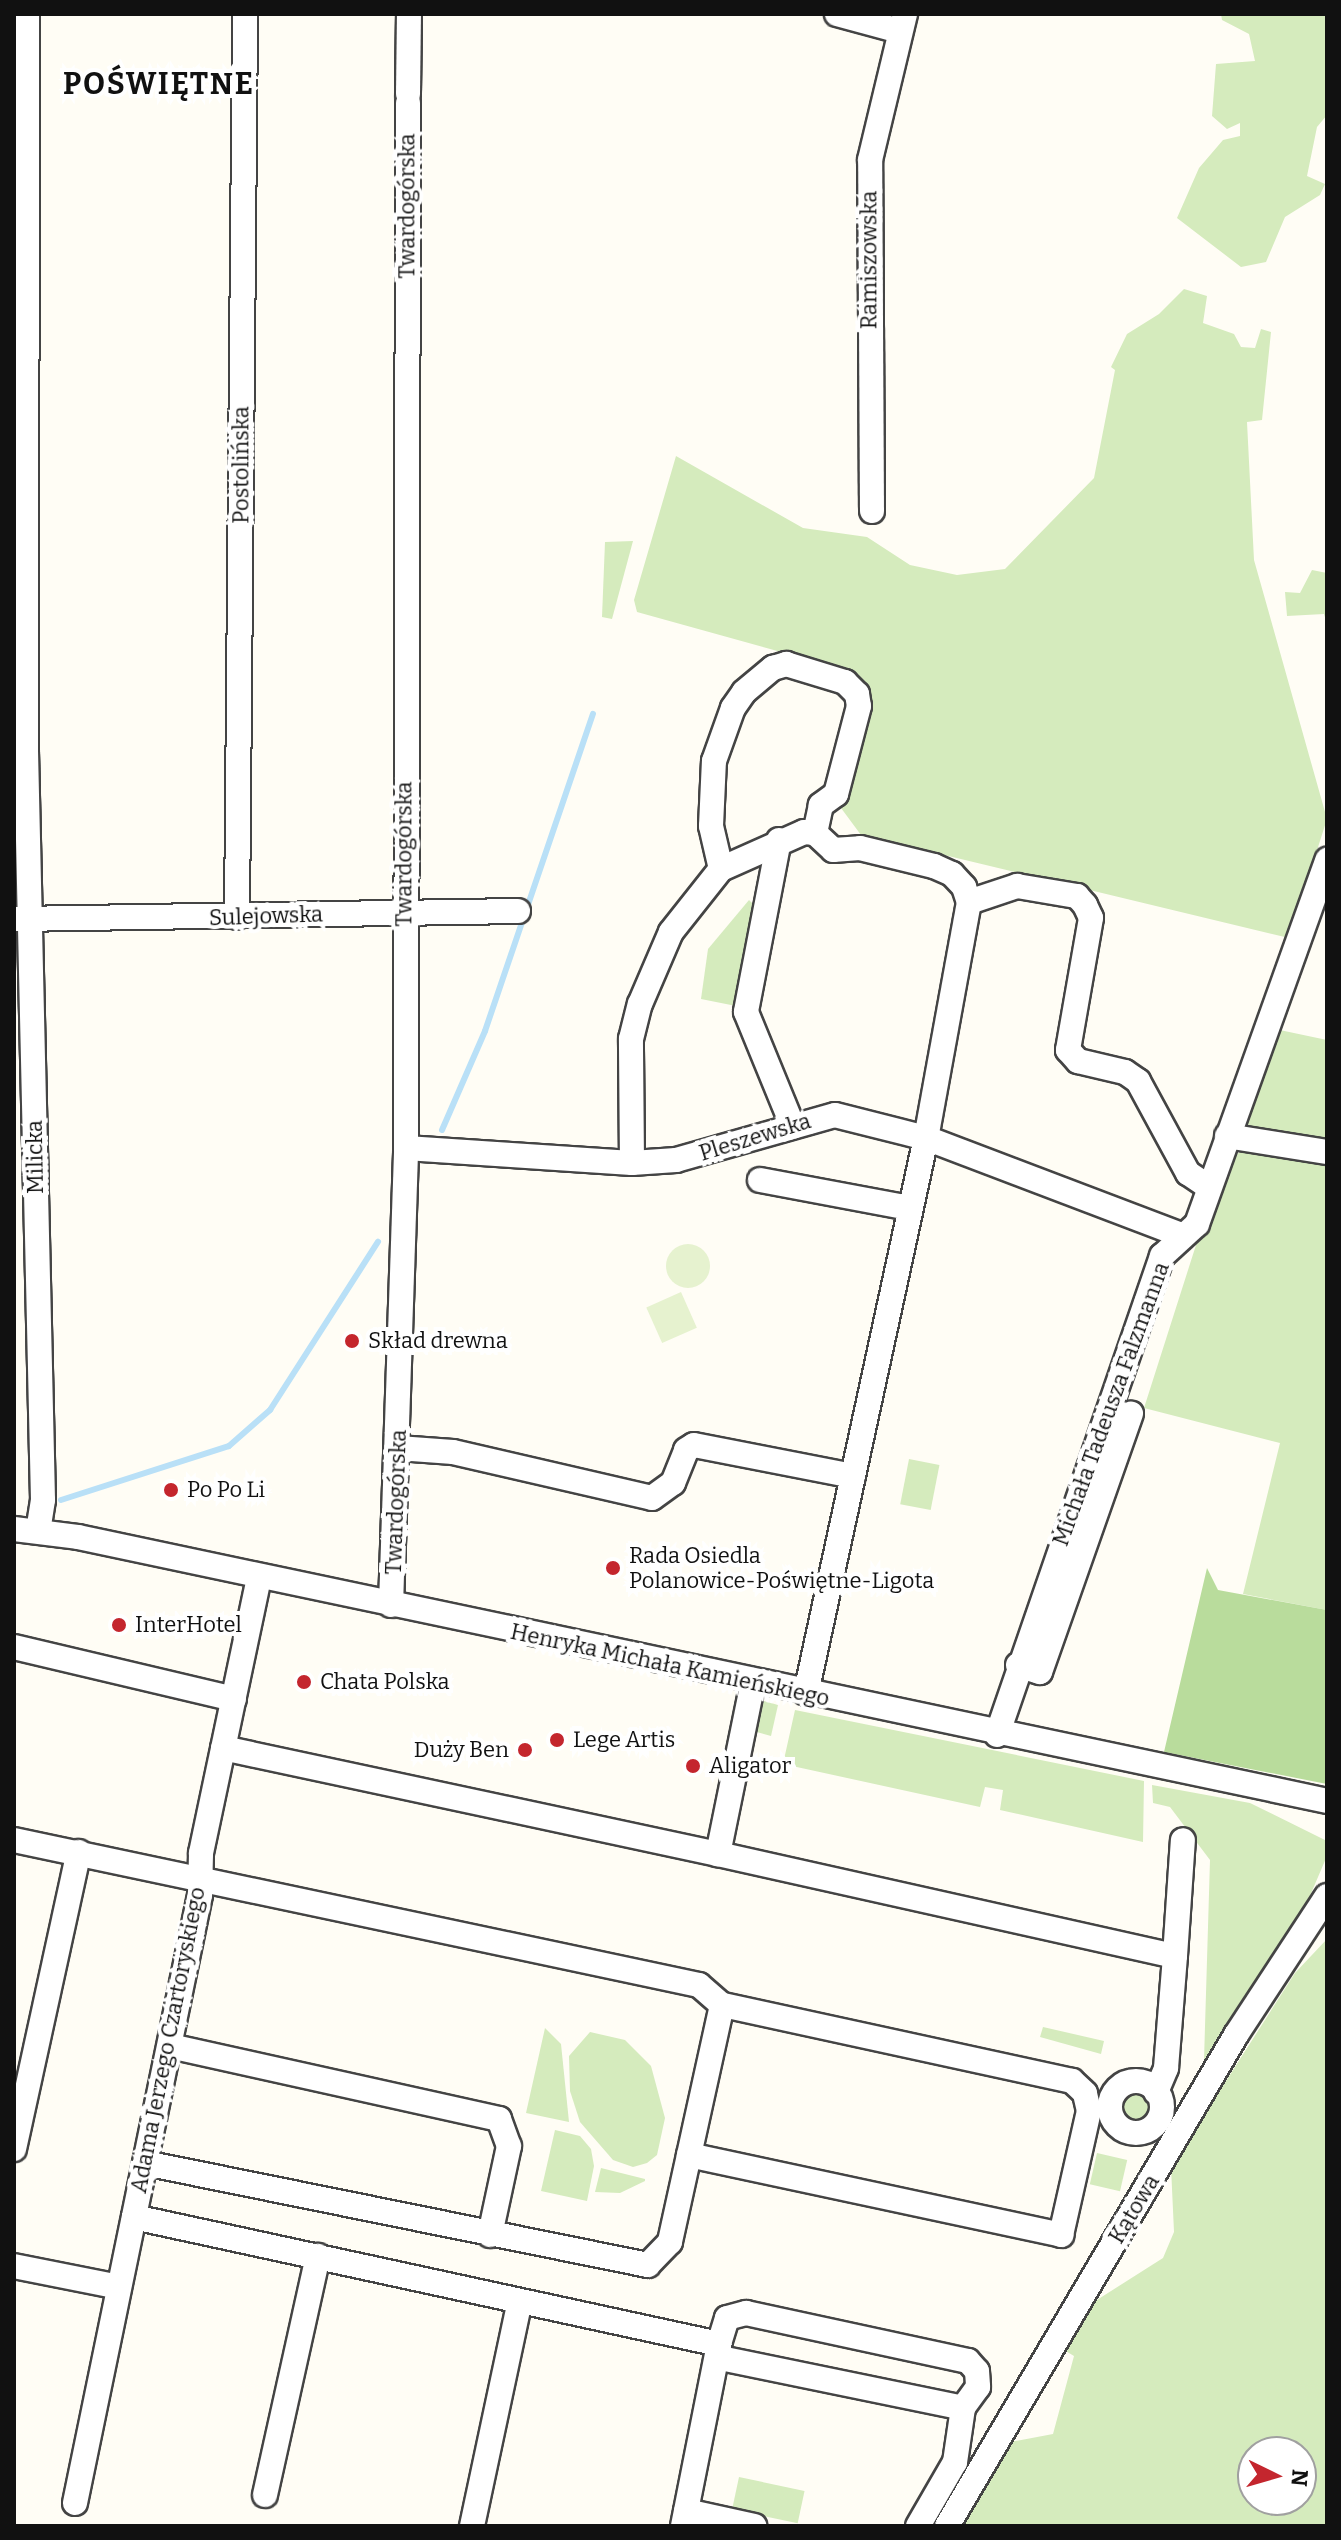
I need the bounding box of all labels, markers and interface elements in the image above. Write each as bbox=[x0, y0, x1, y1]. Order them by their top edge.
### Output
district label: POŚWIĘTNE bbox=[63, 66, 255, 102]
street label: Twardogórska bbox=[394, 133, 420, 279]
street label: Ramiszowska bbox=[856, 191, 882, 329]
street label: Postolińska bbox=[228, 406, 254, 524]
street label: Twardogórska bbox=[391, 781, 417, 927]
street label: Sulejowska bbox=[208, 901, 324, 931]
street label: Pleszewska bbox=[696, 1108, 814, 1166]
street label: Milicka bbox=[21, 1120, 49, 1194]
street label: Michała Tadeusza Falzmanna bbox=[1047, 1259, 1175, 1549]
place label: Skład drewna bbox=[368, 1328, 508, 1354]
marker: Skład drewna bbox=[343, 1332, 361, 1350]
street label: Twardogórska bbox=[380, 1429, 412, 1575]
place label: Po Po Li bbox=[187, 1477, 265, 1503]
marker: Po Po Li bbox=[162, 1481, 180, 1499]
place label: Rada Osiedla Polanowice-Poświętne-Ligota bbox=[629, 1542, 934, 1594]
marker: Rada Osiedla Polanowice-Poświętne-Ligota bbox=[604, 1559, 622, 1577]
place label: InterHotel bbox=[135, 1612, 242, 1638]
marker: InterHotel bbox=[110, 1616, 128, 1634]
street label: Henryka Michała Kamieńskiego bbox=[508, 1618, 832, 1712]
place label: Chata Polska bbox=[320, 1669, 450, 1695]
marker: Chata Polska bbox=[295, 1673, 313, 1691]
place label: Lege Artis bbox=[573, 1727, 675, 1753]
marker: Lege Artis bbox=[548, 1731, 566, 1749]
place label: Duży Ben bbox=[414, 1737, 509, 1763]
marker: Duży Ben bbox=[516, 1741, 534, 1759]
place label: Aligator bbox=[709, 1753, 791, 1779]
marker: Aligator bbox=[684, 1757, 702, 1775]
street label: Adama Jerzego Czartoryskiego bbox=[125, 1885, 211, 2195]
street label: Kątowa bbox=[1103, 2170, 1165, 2248]
north arrow bbox=[1237, 2436, 1317, 2516]
text: N bbox=[1285, 2468, 1314, 2488]

